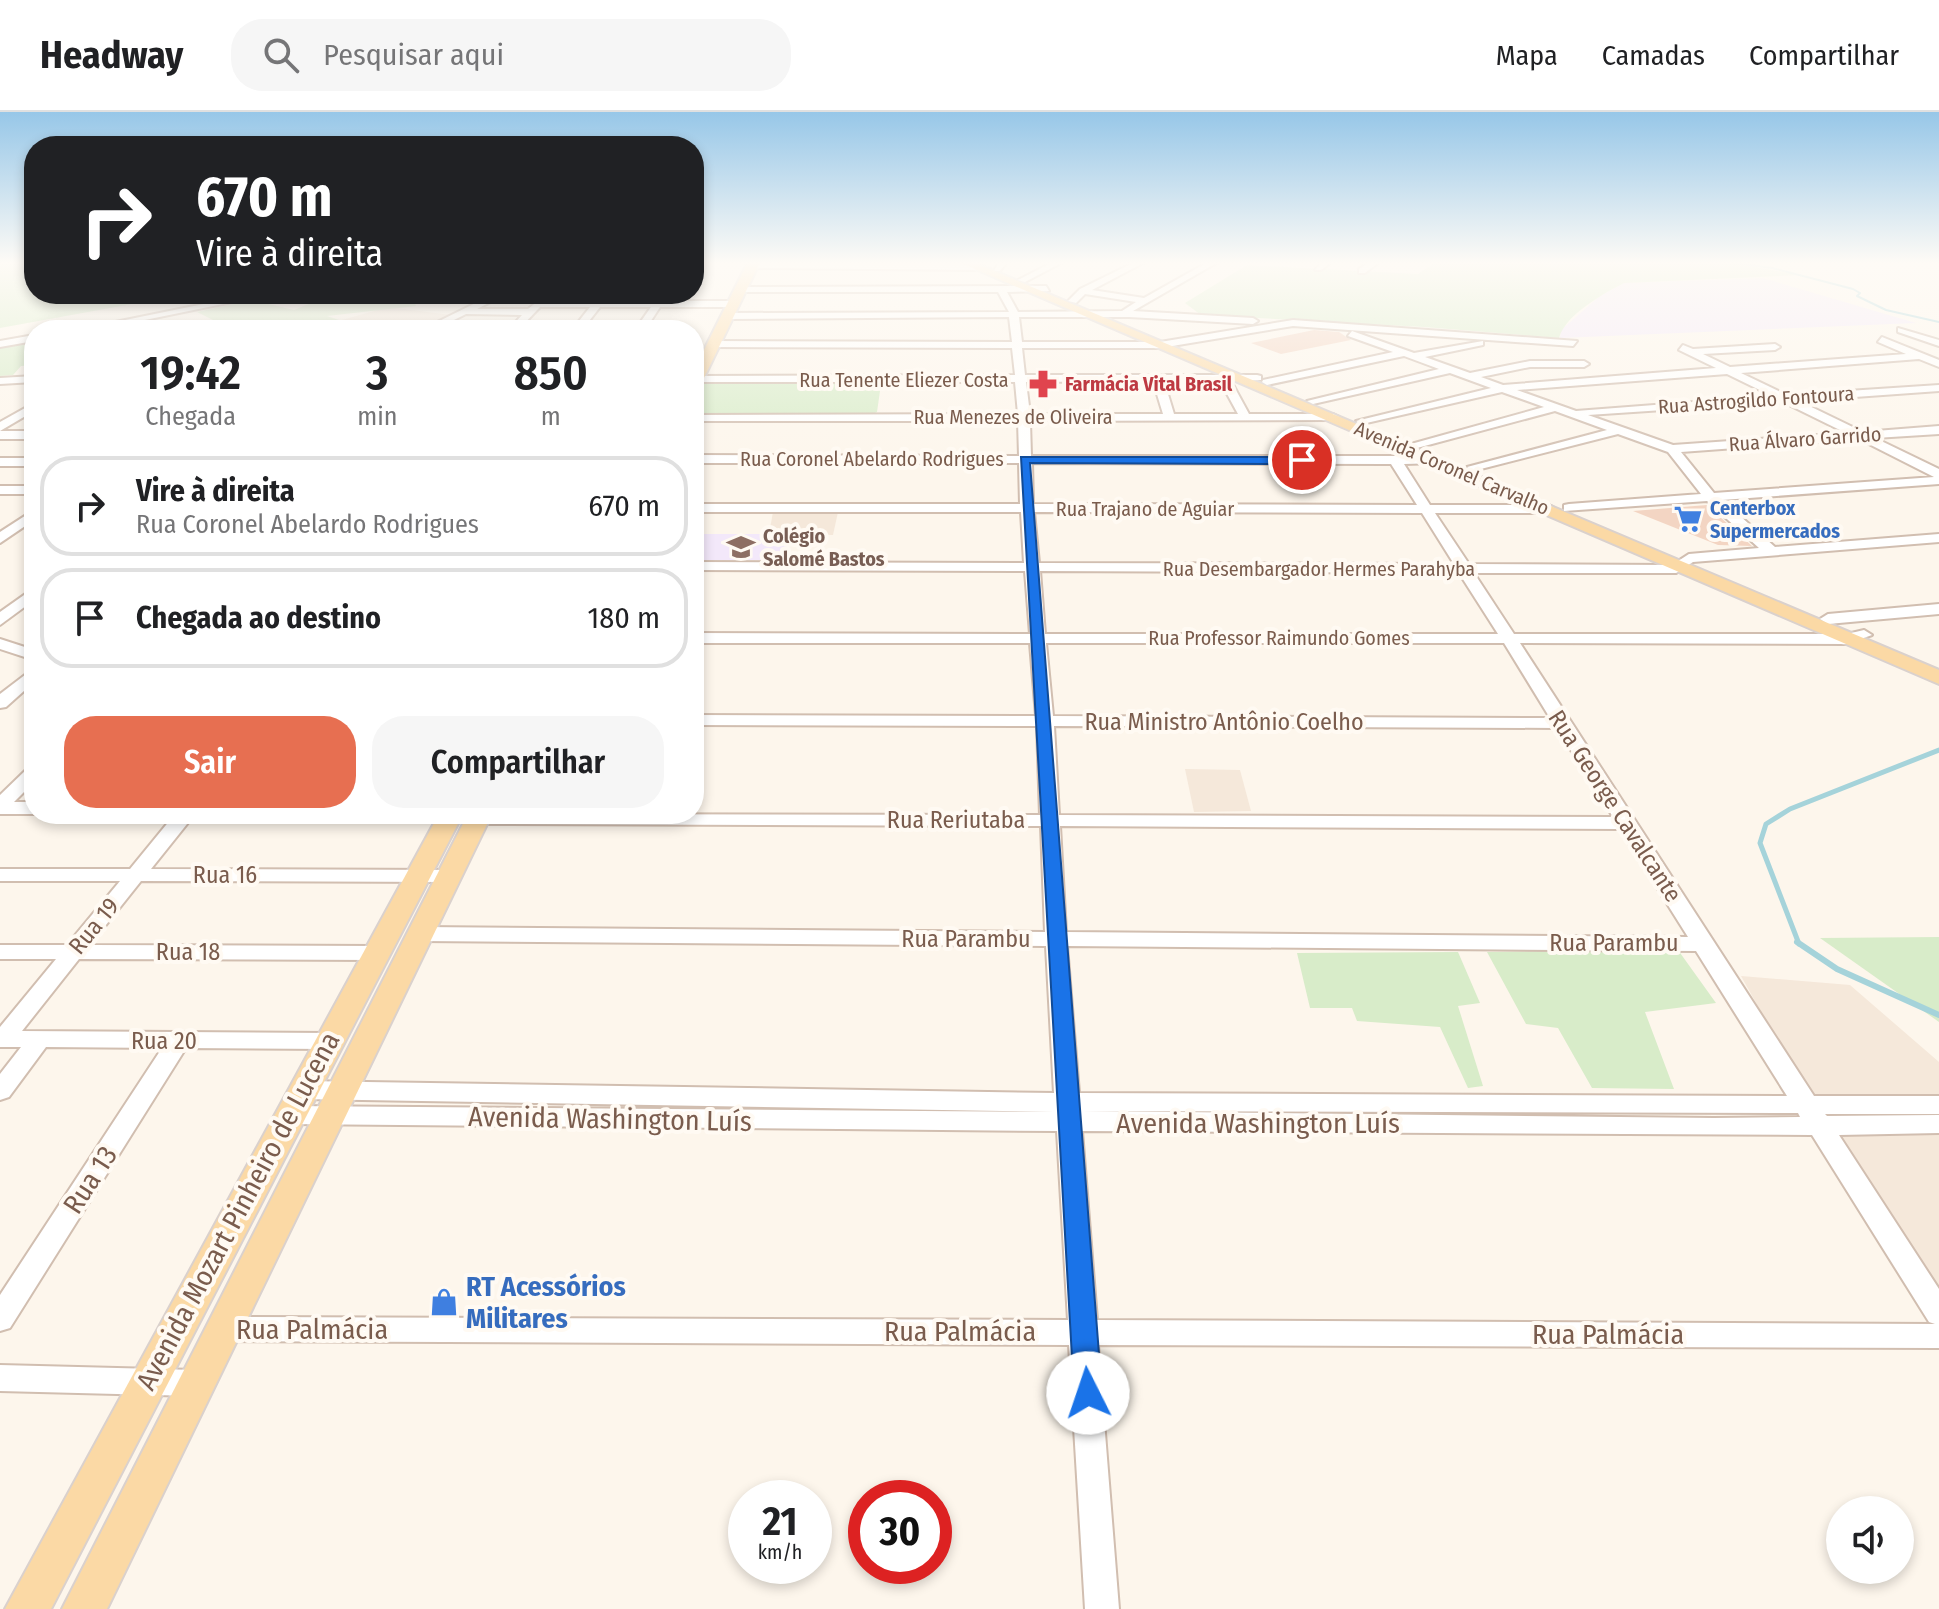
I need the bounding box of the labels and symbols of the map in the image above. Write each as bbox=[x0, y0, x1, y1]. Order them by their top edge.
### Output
street label: Rua Tenente Eliezer Costa bbox=[799, 368, 1009, 392]
pharmacy icon: Farmácia Vital Brasil bbox=[1028, 369, 1058, 399]
place label: Farmácia Vital Brasil bbox=[1065, 372, 1233, 396]
street label: Rua Astrogildo Fontoura bbox=[1657, 381, 1855, 419]
street label: Rua Menezes de Oliveira bbox=[913, 405, 1113, 429]
street label: Avenida Coronel Carvalho bbox=[1351, 416, 1553, 520]
street label: Rua Álvaro Garrido bbox=[1728, 422, 1882, 456]
pin bbox=[1268, 426, 1336, 494]
street label: Rua Coronel Abelardo Rodrigues bbox=[740, 447, 1004, 471]
place label: Centerbox Supermercados bbox=[1710, 496, 1840, 543]
street label: Rua Trajano de Aguiar bbox=[1056, 497, 1234, 521]
supermarket icon: Centerbox Supermercados bbox=[1673, 504, 1703, 534]
place label: Colégio Salomé Bastos bbox=[763, 524, 885, 571]
school or university icon: Colégio Salomé Bastos bbox=[726, 532, 756, 562]
street label: Rua Desembargador Hermes Parahyba bbox=[1163, 557, 1475, 581]
street label: Rua Professor Raimundo Gomes bbox=[1148, 626, 1410, 650]
street label: Rua George Cavalcante bbox=[1543, 705, 1687, 907]
street label: Rua Ministro Antônio Coelho bbox=[1084, 708, 1364, 736]
street label: Rua Reriutaba bbox=[887, 806, 1025, 834]
street label: Rua 16 bbox=[193, 861, 257, 889]
street label: Rua 19 bbox=[63, 892, 125, 960]
street label: Rua Parambu bbox=[901, 925, 1031, 953]
street label: Rua Parambu bbox=[1549, 929, 1679, 957]
street label: Rua 18 bbox=[156, 938, 220, 966]
street label: Avenida Mozart Pinheiro de Lucena bbox=[129, 1026, 347, 1396]
street label: Rua 20 bbox=[131, 1027, 197, 1055]
street label: Avenida Washington Luís bbox=[468, 1100, 752, 1138]
street label: Avenida Washington Luís bbox=[1116, 1107, 1400, 1140]
street label: Rua 13 bbox=[56, 1140, 124, 1220]
place label: RT Acessórios Militares bbox=[466, 1270, 626, 1335]
shop icon: RT Acessórios Militares bbox=[429, 1287, 459, 1317]
street label: Rua Palmácia bbox=[236, 1313, 388, 1346]
street label: Rua Palmácia bbox=[884, 1315, 1036, 1348]
street label: Rua Palmácia bbox=[1532, 1318, 1684, 1351]
position arrow bbox=[1046, 1351, 1130, 1435]
speed limit sign: 30 bbox=[848, 1480, 952, 1584]

